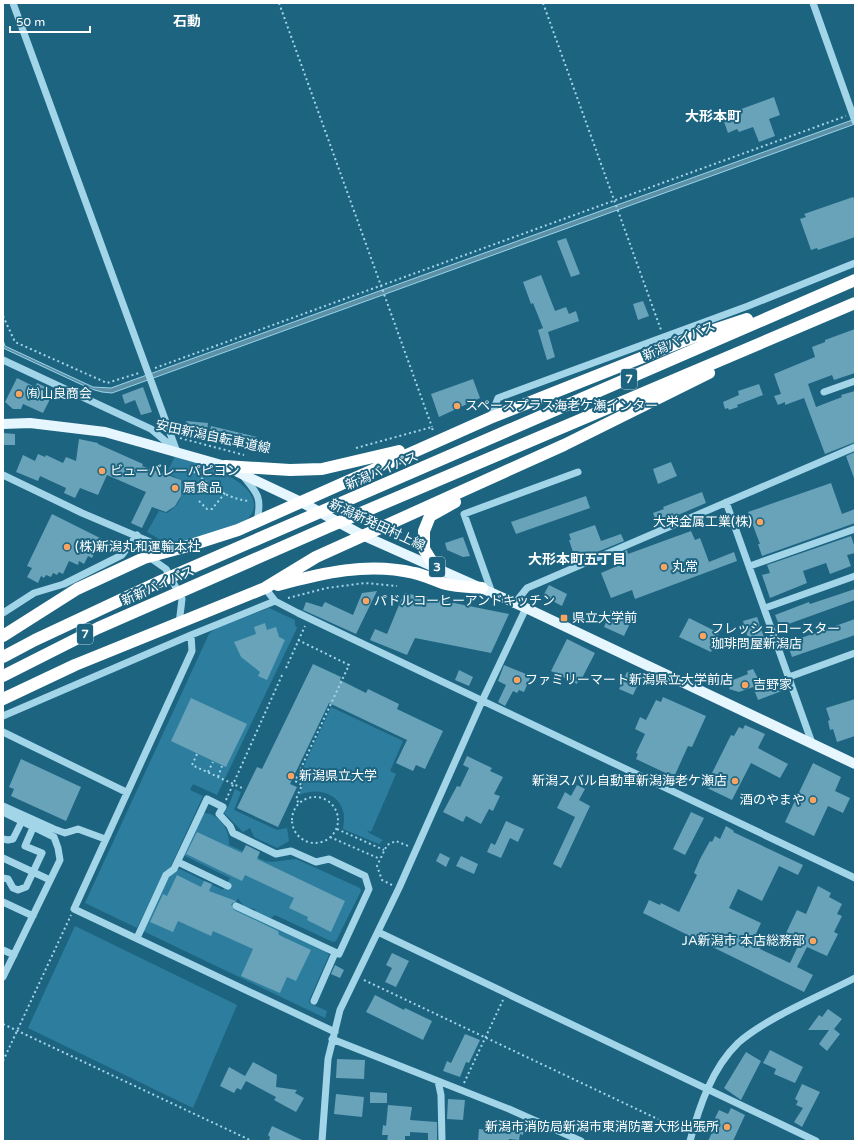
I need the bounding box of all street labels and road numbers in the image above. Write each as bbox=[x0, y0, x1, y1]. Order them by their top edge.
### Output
street label: 新潟バイパス bbox=[640, 318, 718, 364]
road number: 7 bbox=[621, 369, 637, 389]
street label: 安田新潟自転車道線 bbox=[154, 417, 272, 457]
street label: 新潟バイパス bbox=[343, 448, 421, 494]
street label: 新潟新発田村上線 bbox=[326, 496, 428, 554]
road number: 3 bbox=[429, 557, 445, 577]
street label: 新新バイパス bbox=[119, 563, 197, 609]
road number: 7 bbox=[77, 624, 93, 644]

